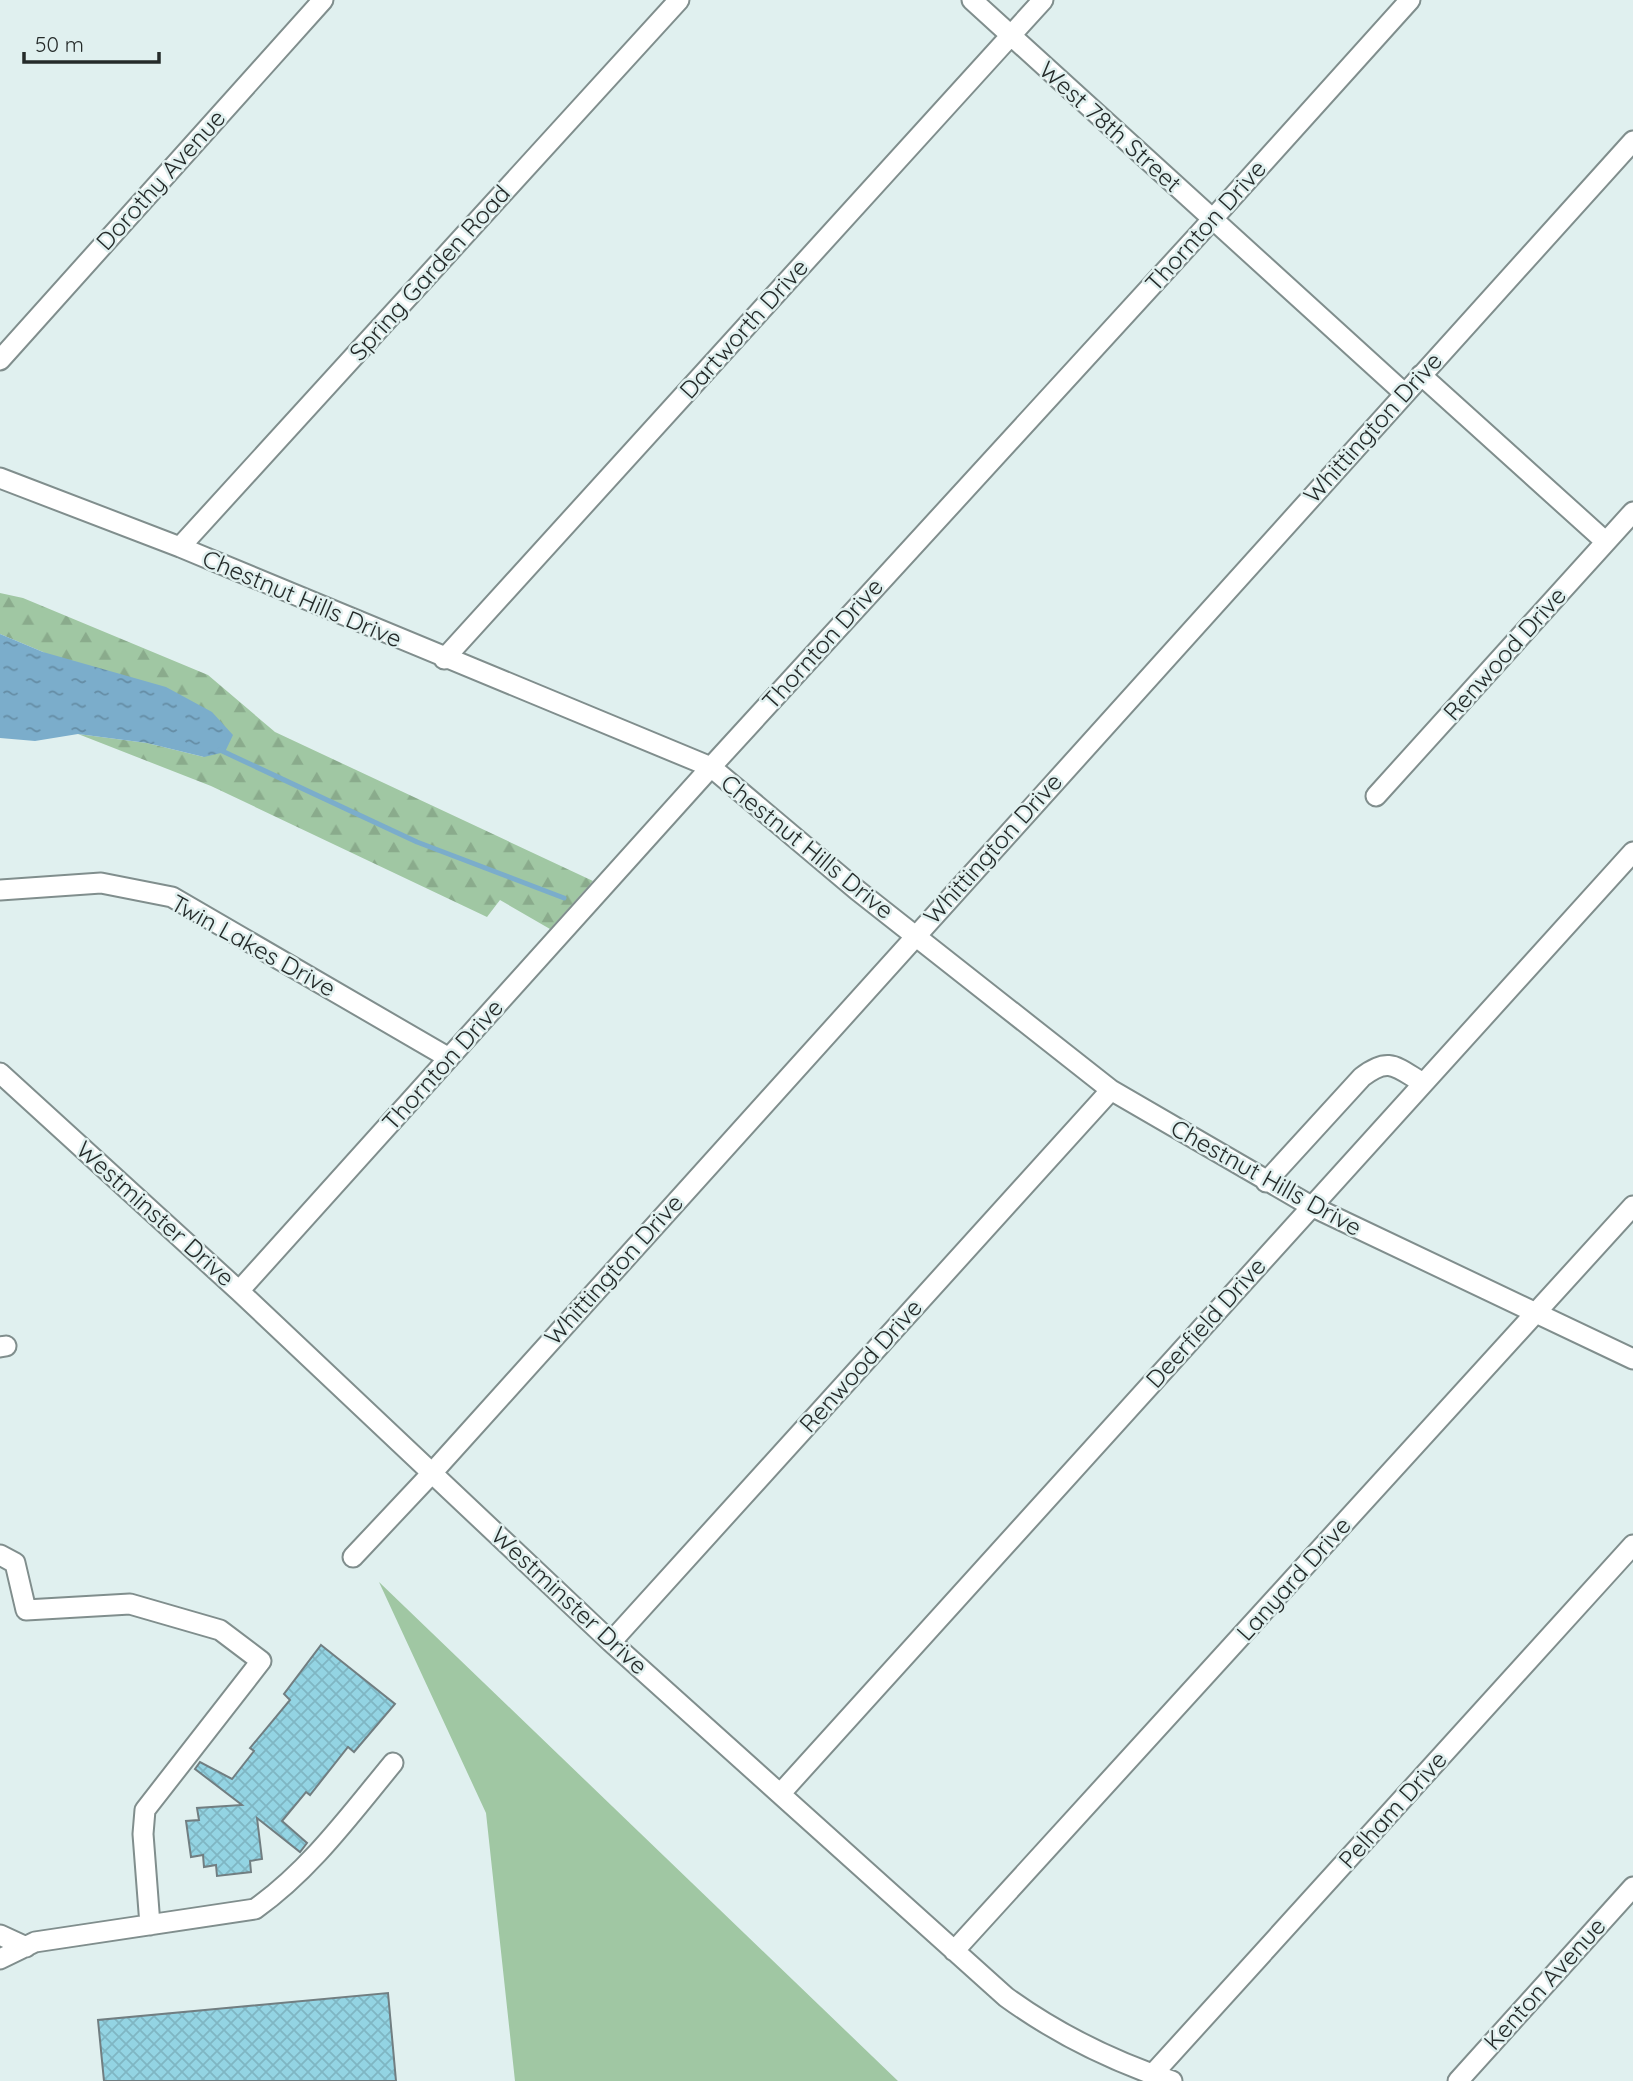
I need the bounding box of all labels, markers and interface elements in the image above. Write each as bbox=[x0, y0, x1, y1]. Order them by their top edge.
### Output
scale bar bbox=[24, 21, 159, 65]
text: 50 m bbox=[35, 31, 84, 57]
street label: West 78th Street bbox=[1033, 54, 1188, 198]
street label: Dorothy Avenue bbox=[89, 103, 231, 256]
street label: Thornton Drive bbox=[1138, 153, 1272, 297]
street label: Spring Garden Road bbox=[342, 178, 516, 366]
street label: Dartworth Drive bbox=[673, 252, 814, 405]
street label: Whittington Drive bbox=[1297, 346, 1448, 509]
street label: Chestnut Hills Drive bbox=[198, 543, 407, 654]
street label: Thornton Drive bbox=[755, 571, 889, 715]
street label: Renwood Drive bbox=[1436, 580, 1572, 726]
street label: Chestnut Hills Drive bbox=[715, 767, 900, 925]
street label: Whittington Drive bbox=[917, 767, 1068, 930]
street label: Twin Lakes Drive bbox=[166, 887, 341, 1003]
street label: Thornton Drive bbox=[375, 992, 509, 1136]
street label: Chestnut Hills Drive bbox=[1166, 1112, 1367, 1242]
street label: Westminster Drive bbox=[70, 1134, 241, 1292]
street label: Whittington Drive bbox=[538, 1188, 689, 1351]
street label: Deerfield Drive bbox=[1139, 1251, 1272, 1394]
street label: Renwood Drive bbox=[792, 1292, 928, 1438]
street label: Lanyard Drive bbox=[1230, 1510, 1357, 1647]
street label: Westminster Drive bbox=[485, 1520, 654, 1680]
street label: Pelham Drive bbox=[1332, 1744, 1453, 1874]
street label: Kenton Avenue bbox=[1477, 1911, 1612, 2056]

